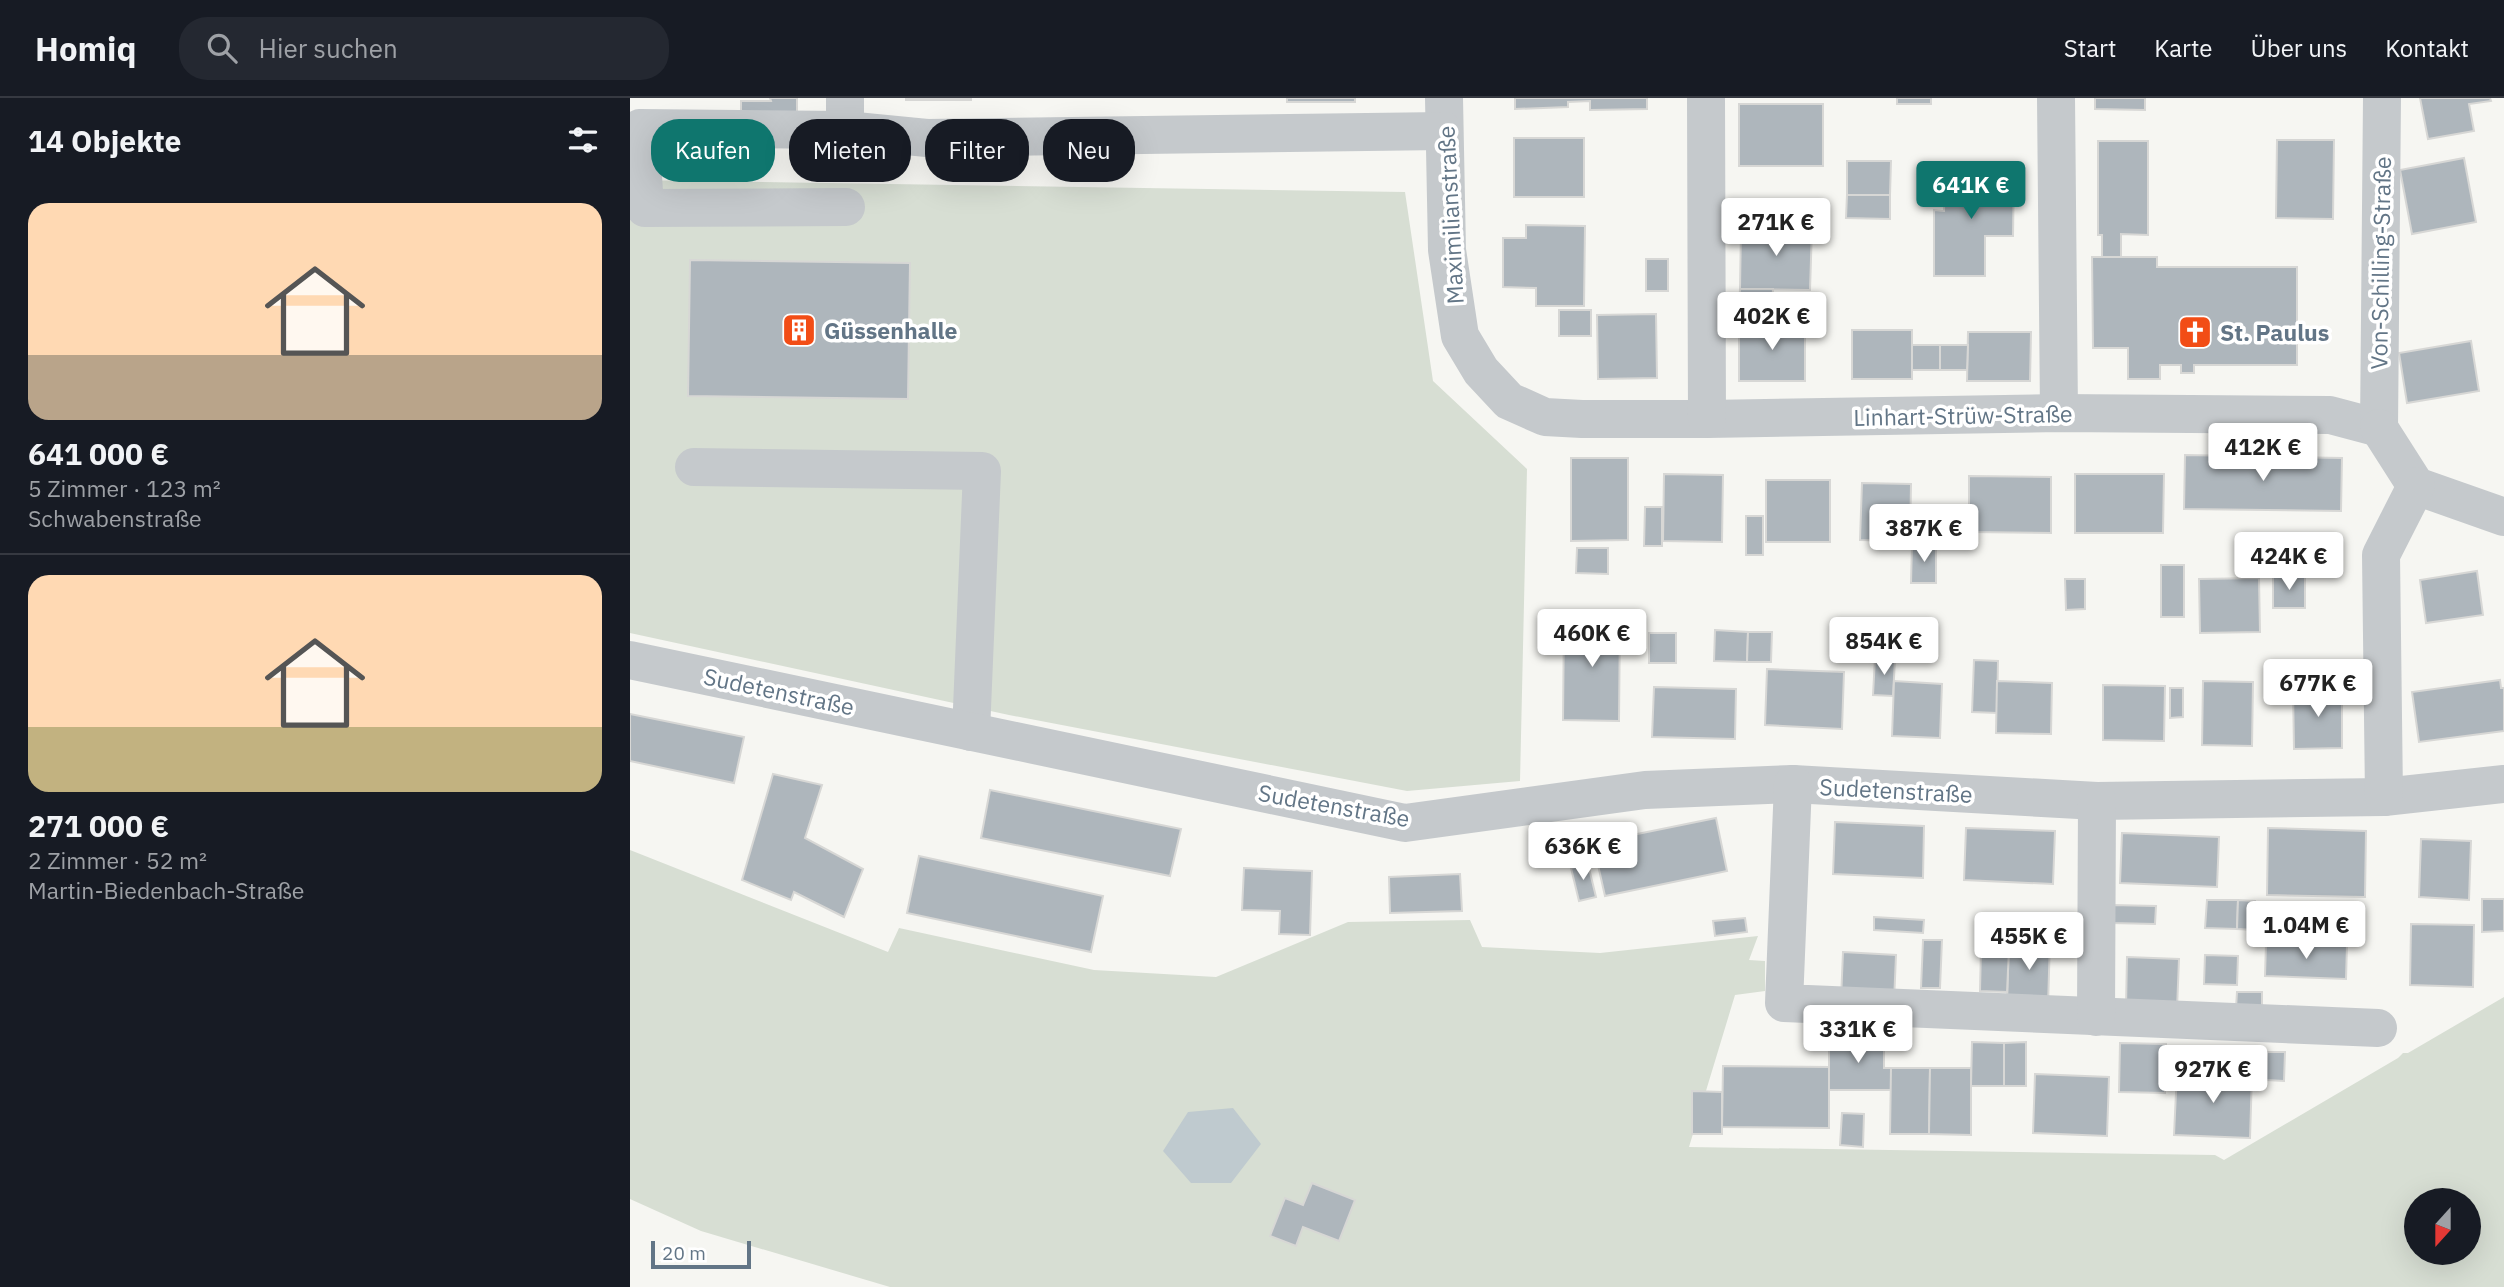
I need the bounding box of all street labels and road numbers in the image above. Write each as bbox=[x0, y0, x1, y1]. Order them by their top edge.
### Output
street label: Maximilianstraße bbox=[1430, 125, 1470, 305]
street label: Von-Schilling-Straße bbox=[2363, 156, 2397, 370]
street label: Linhart-Strüw-Straße bbox=[1853, 398, 2073, 432]
street label: Sudetenstraße bbox=[701, 660, 857, 722]
street label: Sudetenstraße bbox=[1819, 771, 1973, 809]
street label: Sudetenstraße bbox=[1256, 777, 1412, 833]

